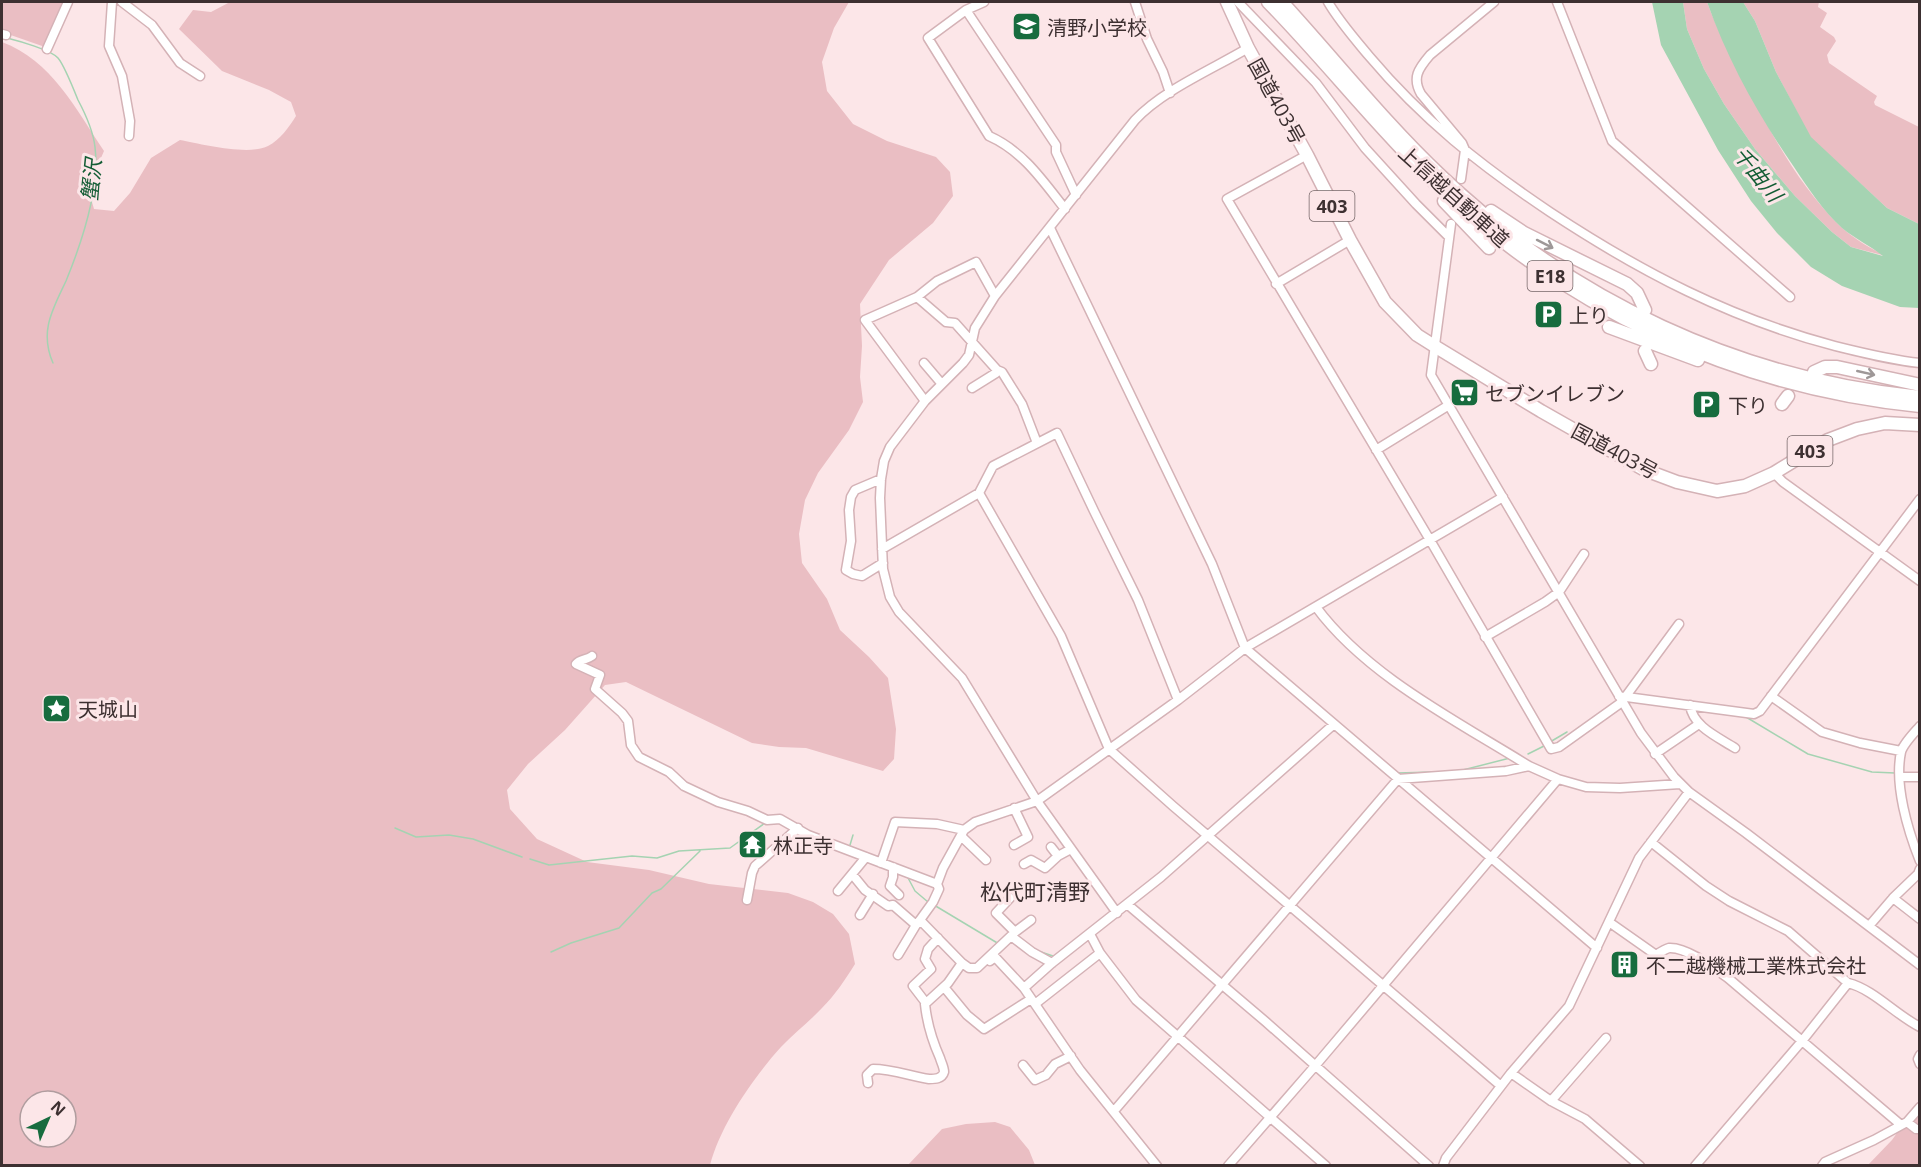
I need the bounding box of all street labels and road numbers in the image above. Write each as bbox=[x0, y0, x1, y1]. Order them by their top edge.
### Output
street label: 国道403号 bbox=[1242, 53, 1312, 149]
street label: 上信越自動車道 bbox=[1393, 139, 1515, 253]
road number: 403 bbox=[1310, 191, 1354, 221]
road number: E18 bbox=[1528, 261, 1572, 291]
street label: 国道403号 bbox=[1567, 417, 1663, 485]
road number: 403 bbox=[1788, 436, 1832, 466]

